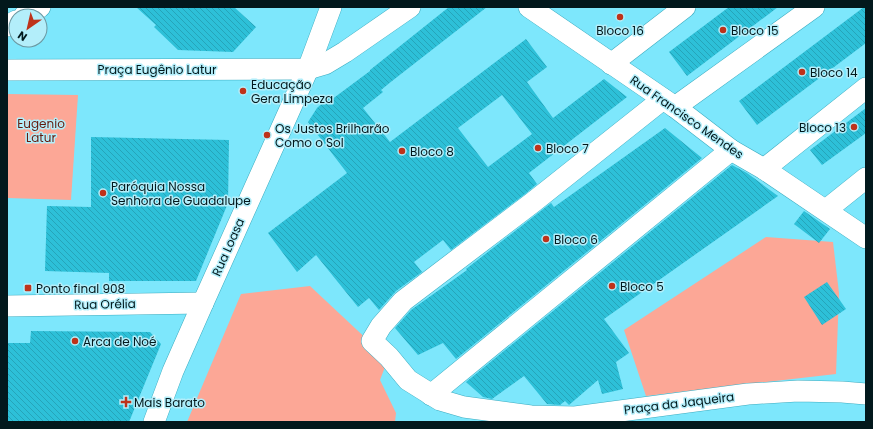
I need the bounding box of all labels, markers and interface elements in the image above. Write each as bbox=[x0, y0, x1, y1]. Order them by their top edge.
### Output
north arrow bbox=[8, 8, 48, 48]
marker: Bloco 16 bbox=[615, 12, 625, 22]
place label: Bloco 16 bbox=[596, 22, 644, 39]
place label: Bloco 15 bbox=[731, 22, 779, 39]
marker: Bloco 15 bbox=[718, 25, 728, 35]
text: N bbox=[15, 27, 30, 45]
street label: Praça Eugênio Latur bbox=[98, 61, 217, 78]
place label: Bloco 14 bbox=[810, 64, 858, 81]
marker: Bloco 14 bbox=[797, 67, 807, 77]
street label: Rua Francisco Mendes bbox=[627, 71, 747, 163]
place label: Educação Gera Limpeza bbox=[251, 76, 333, 107]
marker: Educação Gera Limpeza bbox=[238, 86, 248, 96]
park label: Eugenio Latur bbox=[17, 115, 65, 146]
place label: Bloco 13 bbox=[799, 119, 846, 136]
place label: Os Justos Brilharão Como o Sol bbox=[275, 120, 390, 151]
marker: Bloco 13 bbox=[849, 122, 859, 132]
marker: Os Justos Brilharão Como o Sol bbox=[262, 130, 272, 140]
place label: Bloco 7 bbox=[546, 140, 589, 157]
place label: Bloco 8 bbox=[410, 143, 454, 160]
marker: Bloco 7 bbox=[533, 143, 543, 153]
marker: Bloco 8 bbox=[397, 146, 407, 156]
place label: Paróquia Nossa Senhora de Guadalupe bbox=[111, 178, 251, 209]
marker: Paróquia Nossa Senhora de Guadalupe bbox=[98, 188, 108, 198]
street label: Rua Loasa bbox=[208, 215, 248, 279]
place label: Bloco 6 bbox=[554, 231, 598, 248]
marker: Bloco 6 bbox=[541, 234, 551, 244]
place label: Bloco 5 bbox=[620, 278, 664, 295]
place label: Ponto final 908 bbox=[36, 280, 125, 297]
marker: Bloco 5 bbox=[607, 281, 617, 291]
marker: Ponto final 908 bbox=[23, 283, 33, 293]
street label: Rua Orélia bbox=[74, 295, 136, 313]
place label: Arca de Noé bbox=[83, 333, 156, 350]
marker: Arca de Noé bbox=[70, 336, 80, 346]
street label: Praça da Jaqueira bbox=[623, 388, 735, 418]
place label: Mais Barato bbox=[134, 394, 205, 411]
marker: Mais Barato bbox=[121, 397, 131, 407]

